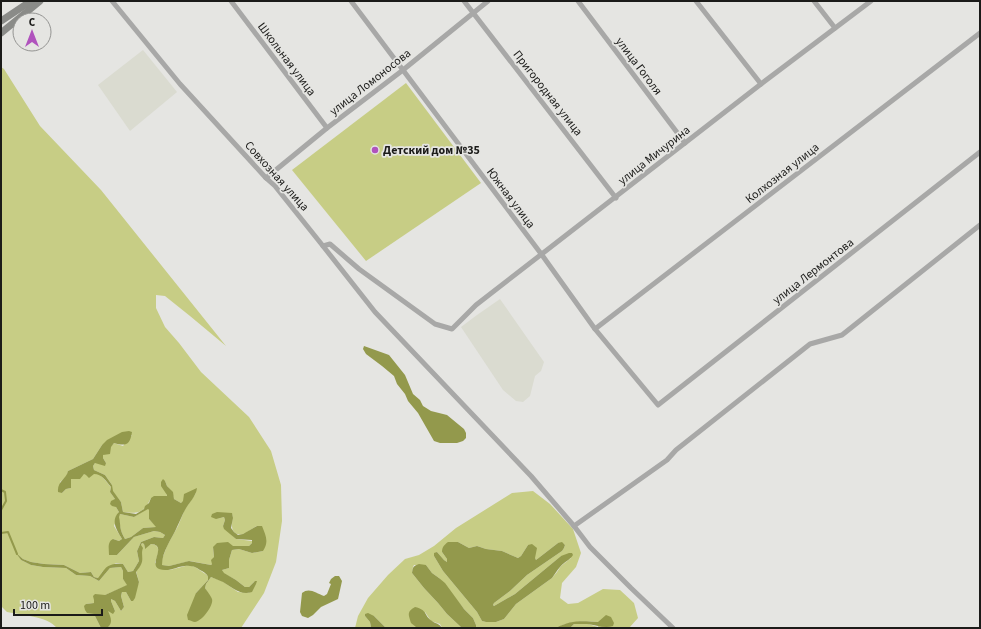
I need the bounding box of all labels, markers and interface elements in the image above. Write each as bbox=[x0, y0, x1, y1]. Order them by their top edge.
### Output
north arrow bbox=[12, 12, 52, 52]
text: С bbox=[29, 15, 36, 30]
street label: Школьная улица bbox=[253, 19, 320, 100]
street label: улица Гоголя bbox=[611, 34, 666, 99]
street label: улица Ломоносова bbox=[326, 45, 415, 120]
street label: Пригородная улица bbox=[509, 47, 586, 140]
street label: улица Мичурина bbox=[615, 122, 694, 189]
street label: Совхозная улица bbox=[240, 138, 313, 215]
street label: Колхозная улица bbox=[742, 139, 823, 208]
place label: Детский дом №35 bbox=[383, 142, 480, 159]
marker: Детский дом №35 bbox=[370, 145, 380, 155]
street label: Южная улица bbox=[482, 164, 539, 232]
street label: улица Лермонтова bbox=[769, 234, 858, 309]
scale bar bbox=[14, 591, 102, 617]
text: 100 m bbox=[20, 597, 50, 614]

